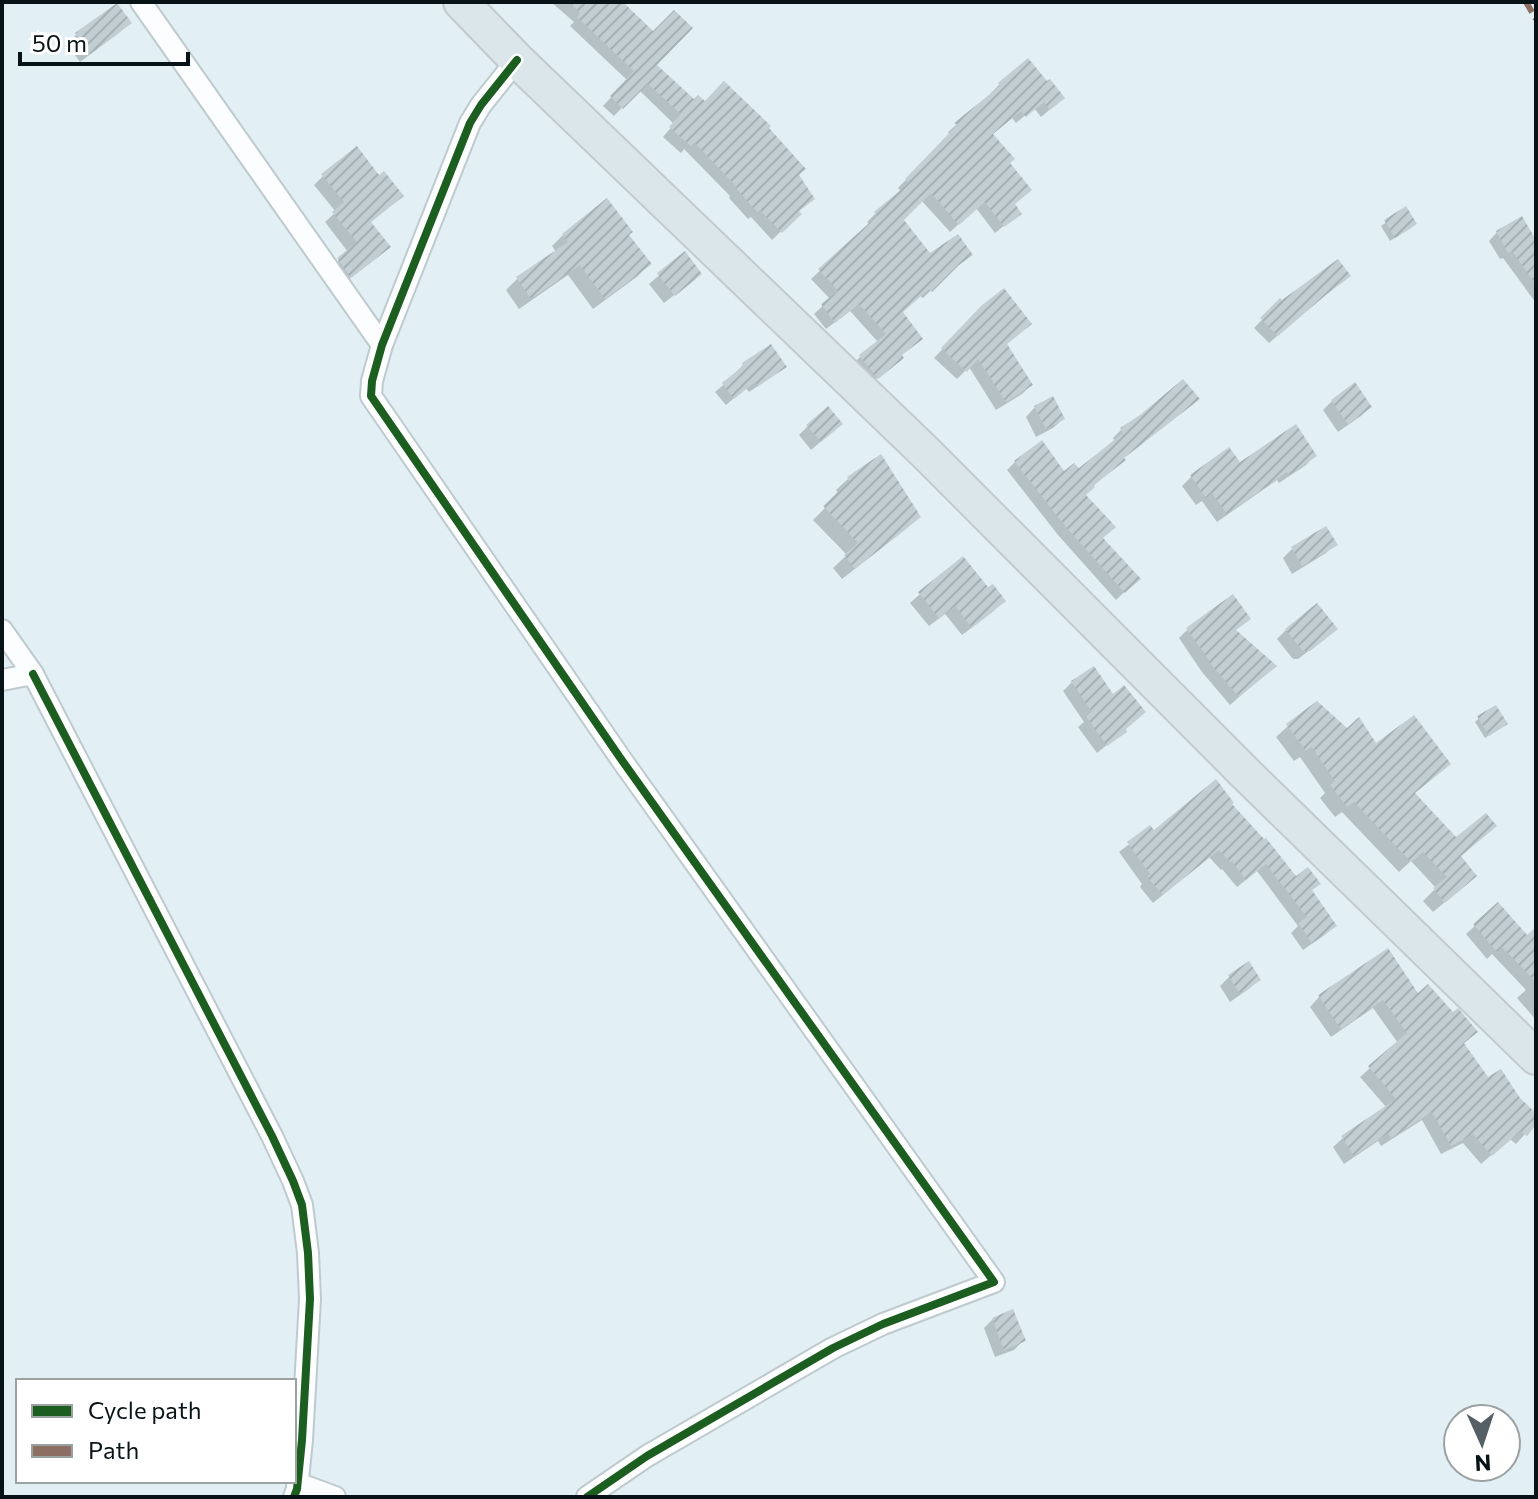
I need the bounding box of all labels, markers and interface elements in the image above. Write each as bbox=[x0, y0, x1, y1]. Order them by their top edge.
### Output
scale bar bbox=[20, 16, 188, 66]
text: 50 m bbox=[32, 28, 87, 57]
legend bbox=[16, 1379, 296, 1483]
text: Cycle path bbox=[88, 1395, 202, 1424]
north arrow bbox=[1442, 1403, 1522, 1483]
text: Path bbox=[88, 1435, 139, 1464]
text: N bbox=[1474, 1450, 1492, 1477]

